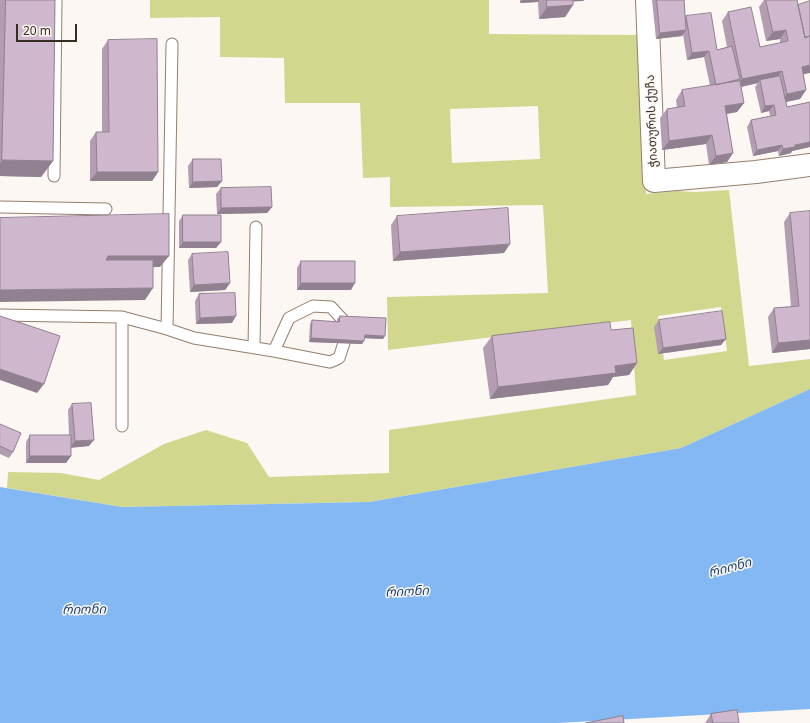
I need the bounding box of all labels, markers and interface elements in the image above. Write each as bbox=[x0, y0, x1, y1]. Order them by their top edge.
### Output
scale bar bbox=[18, 16, 79, 42]
text: 20 m bbox=[23, 22, 51, 39]
street label: ჭიათურის ქუჩა bbox=[643, 74, 661, 168]
water label: რიონი bbox=[707, 555, 753, 581]
water label: რიონი bbox=[385, 583, 429, 601]
water label: რიონი bbox=[62, 602, 106, 618]

